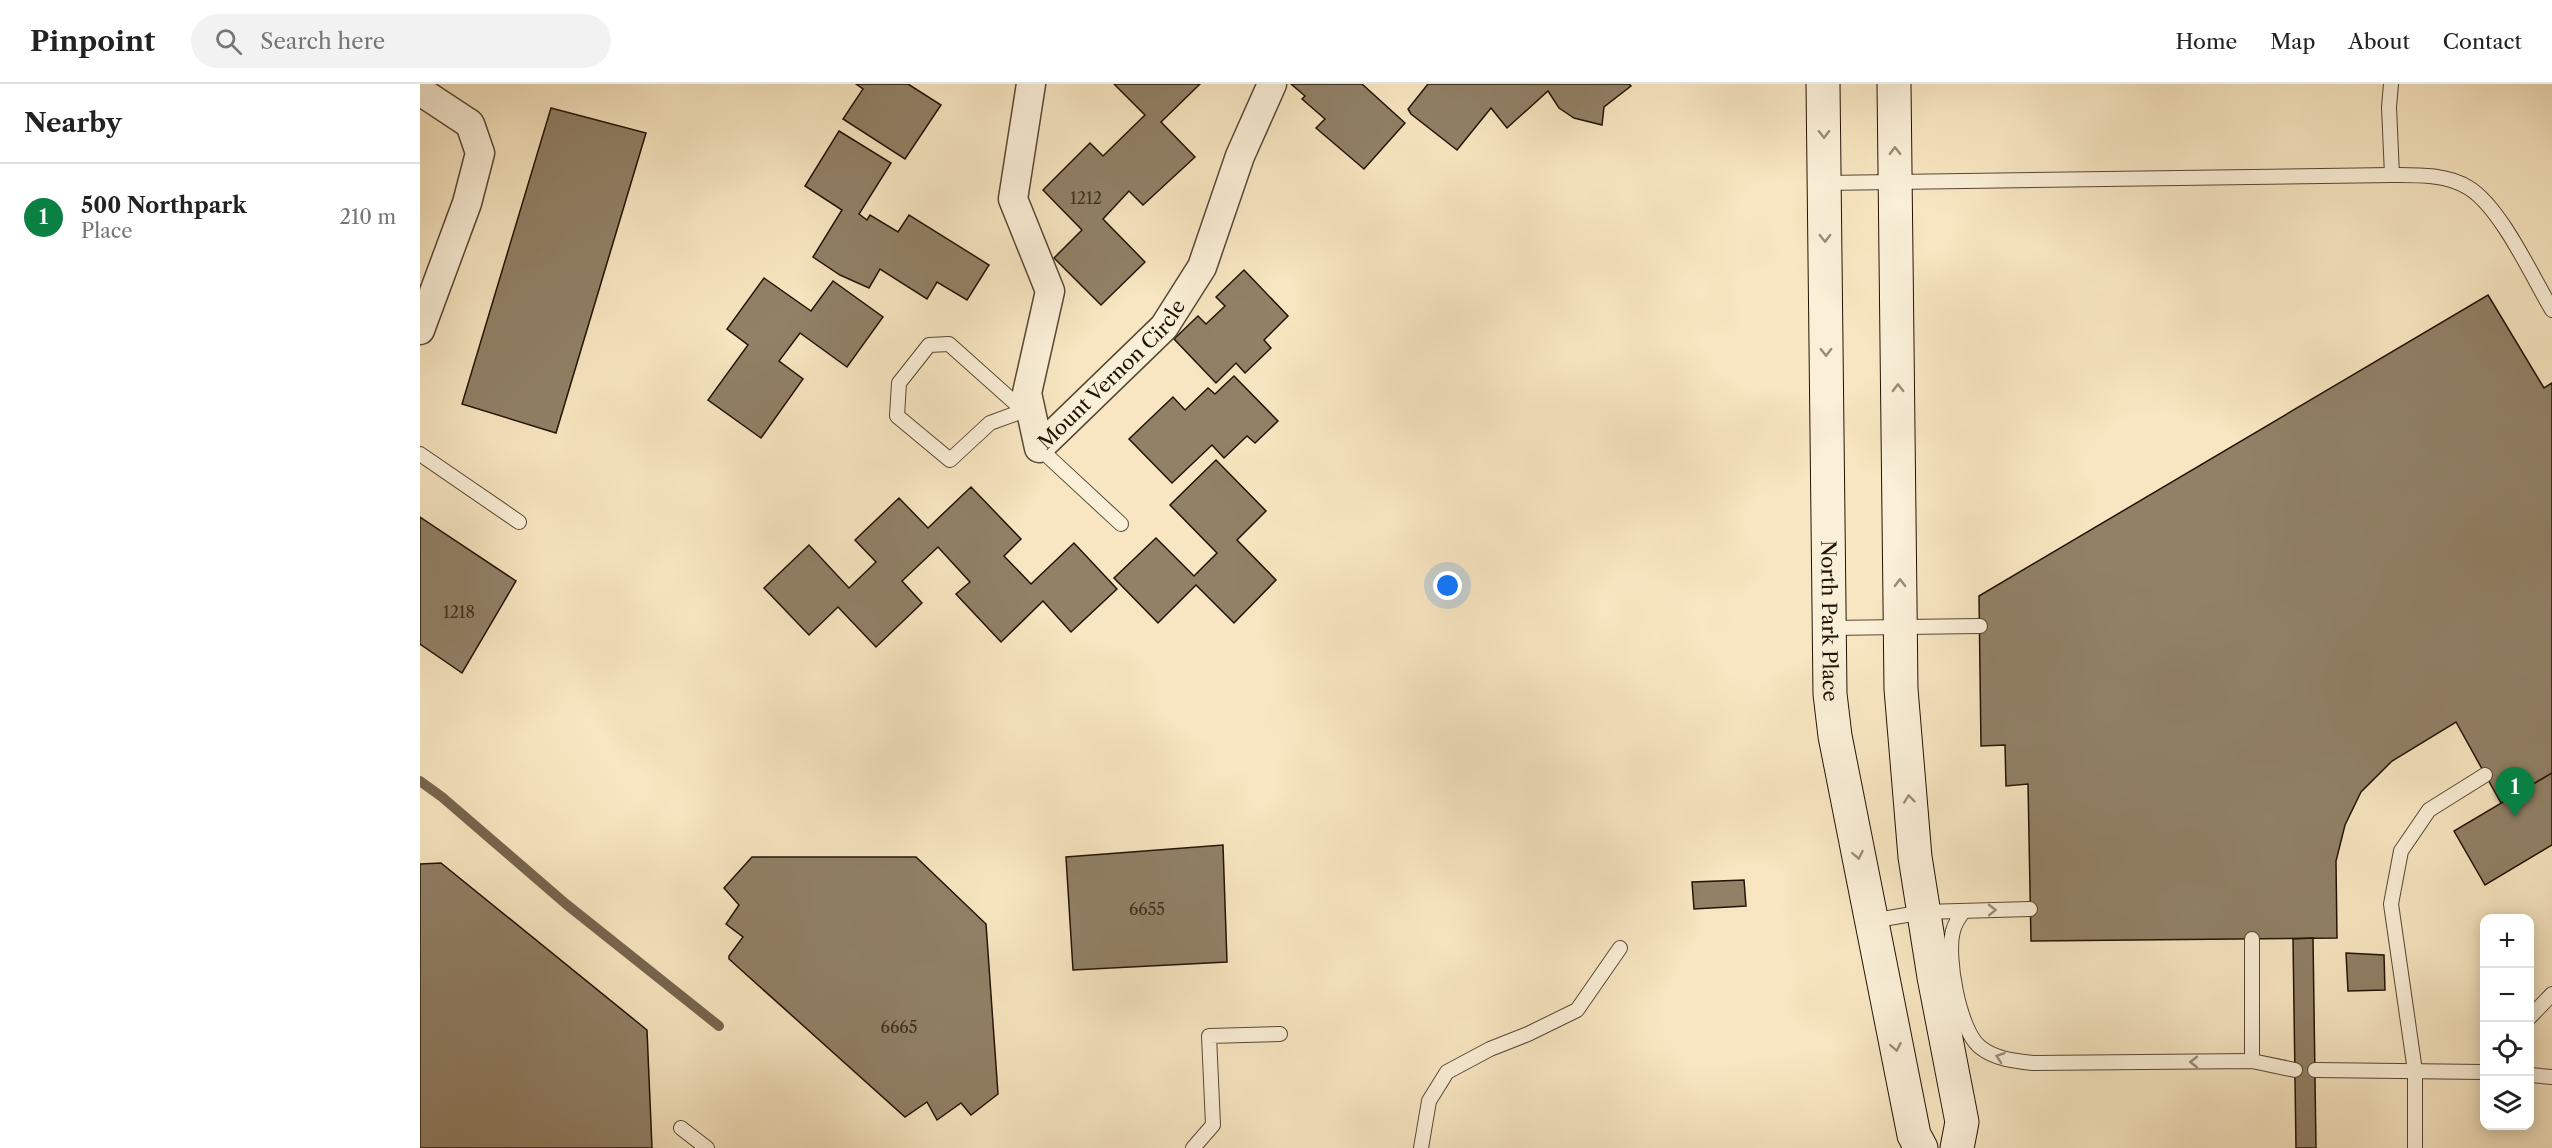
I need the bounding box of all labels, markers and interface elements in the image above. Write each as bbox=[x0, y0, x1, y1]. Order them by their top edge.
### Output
search box bbox=[191, 14, 611, 68]
text: Pinpoint bbox=[30, 24, 155, 58]
icon: search bbox=[212, 25, 245, 58]
text: Search here bbox=[260, 28, 385, 55]
text: Home bbox=[2176, 29, 2237, 54]
text: Map bbox=[2270, 29, 2315, 54]
text: About bbox=[2348, 29, 2410, 54]
text: Contact bbox=[2443, 29, 2522, 54]
text: Nearby bbox=[24, 107, 122, 139]
one-way arrow bbox=[1818, 129, 1830, 138]
one-way arrow bbox=[1889, 147, 1901, 156]
house number: 1212 bbox=[1070, 188, 1102, 208]
text: 500 Northpark bbox=[81, 192, 247, 219]
text: 1 bbox=[39, 205, 48, 229]
text: 210 m bbox=[339, 205, 396, 229]
text: Place bbox=[81, 219, 132, 243]
one-way arrow bbox=[1819, 234, 1831, 243]
street label: Mount Vernon Circle bbox=[1033, 295, 1190, 454]
one-way arrow bbox=[1820, 347, 1832, 356]
one-way arrow bbox=[1892, 384, 1904, 393]
street label: North Park Place bbox=[1816, 540, 1843, 703]
your location bbox=[1433, 571, 1462, 600]
one-way arrow bbox=[1894, 579, 1906, 588]
house number: 1218 bbox=[443, 602, 475, 622]
pin: 1 bbox=[2496, 768, 2534, 817]
one-way arrow bbox=[1903, 794, 1916, 803]
one-way arrow bbox=[1851, 850, 1864, 860]
house number: 6655 bbox=[1129, 899, 1165, 919]
one-way arrow bbox=[1987, 904, 1996, 916]
map controls bbox=[2480, 914, 2534, 1130]
button: + bbox=[2480, 914, 2534, 968]
button: − bbox=[2480, 968, 2534, 1022]
house number: 6665 bbox=[881, 1017, 917, 1037]
button: locate bbox=[2480, 1022, 2534, 1076]
one-way arrow bbox=[1889, 1041, 1902, 1051]
one-way arrow bbox=[1995, 1051, 2006, 1064]
one-way arrow bbox=[2189, 1056, 2198, 1068]
button: layers bbox=[2480, 1076, 2534, 1130]

